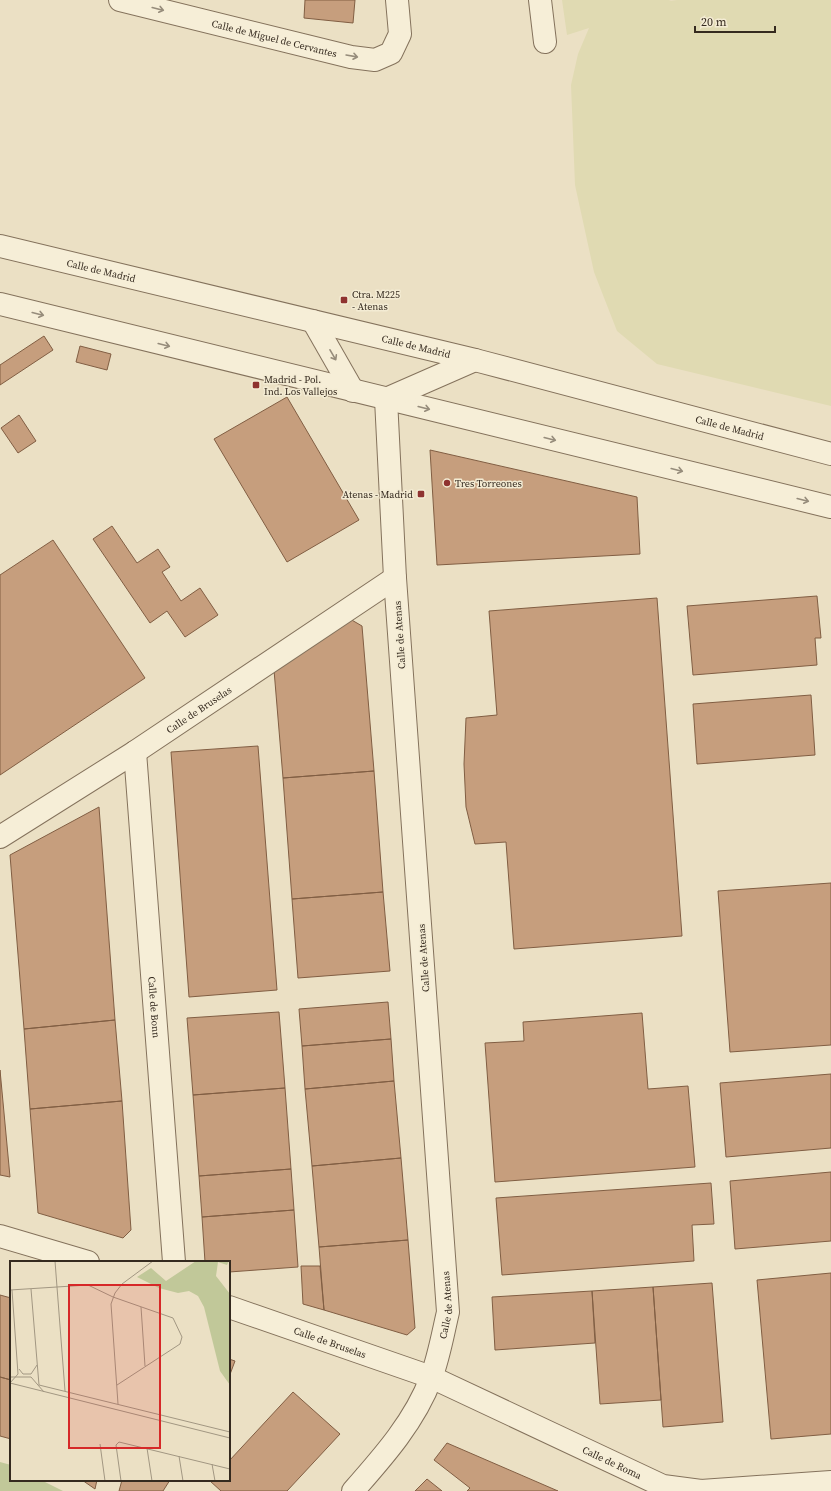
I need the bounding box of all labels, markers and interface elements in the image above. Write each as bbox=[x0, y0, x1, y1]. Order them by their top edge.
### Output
one-way arrow bbox=[151, 6, 164, 14]
scale bar bbox=[695, 8, 775, 34]
text: 20 m bbox=[701, 14, 727, 30]
street label: Calle de Miguel de Cervantes bbox=[210, 17, 338, 60]
one-way arrow bbox=[345, 53, 358, 61]
street label: Calle de Madrid bbox=[65, 256, 137, 285]
place label: Ctra. M225 - Atenas bbox=[352, 288, 400, 313]
marker: Ctra. M225 - Atenas bbox=[339, 295, 349, 305]
one-way arrow bbox=[31, 310, 44, 318]
street label: Calle de Madrid bbox=[380, 332, 452, 361]
one-way arrow bbox=[157, 341, 170, 349]
one-way arrow bbox=[329, 349, 337, 361]
place label: Madrid - Pol. Ind. Los Vallejos bbox=[264, 373, 337, 398]
marker: Madrid - Pol. Ind. Los Vallejos bbox=[251, 380, 261, 390]
one-way arrow bbox=[417, 405, 430, 412]
street label: Calle de Madrid bbox=[694, 412, 766, 443]
one-way arrow bbox=[543, 435, 556, 443]
one-way arrow bbox=[670, 466, 683, 474]
place label: Tres Torreones bbox=[455, 477, 522, 490]
marker: Tres Torreones bbox=[442, 478, 452, 488]
place label: Atenas - Madrid bbox=[342, 488, 413, 501]
marker: Atenas - Madrid bbox=[416, 489, 426, 499]
one-way arrow bbox=[796, 497, 809, 505]
street label: Calle de Atenas bbox=[391, 601, 408, 669]
street label: Calle de Bruselas bbox=[164, 683, 234, 736]
street label: Calle de Atenas bbox=[415, 924, 432, 992]
street label: Calle de Bonn bbox=[145, 976, 163, 1039]
inset map bbox=[10, 1261, 230, 1481]
street label: Calle de Atenas bbox=[436, 1271, 455, 1340]
street label: Calle de Bruselas bbox=[292, 1324, 368, 1361]
street label: Calle de Roma bbox=[580, 1443, 645, 1482]

